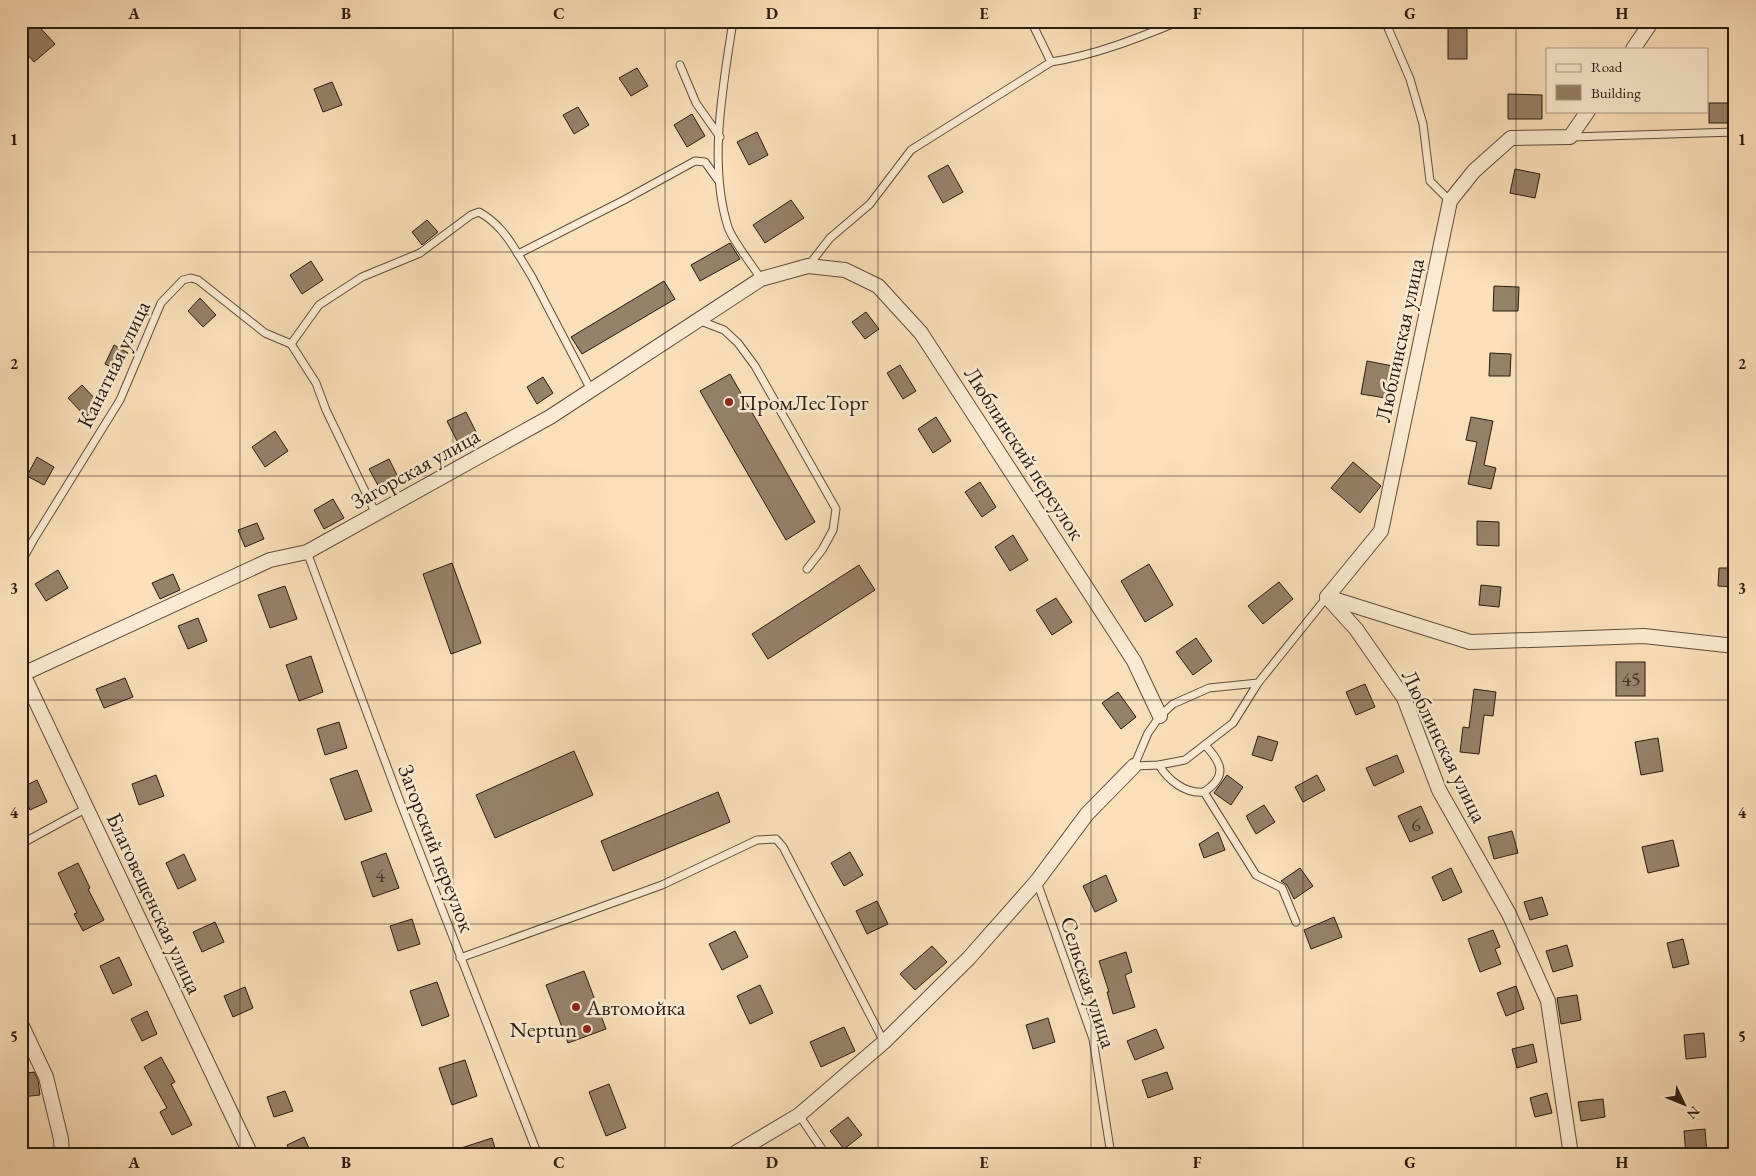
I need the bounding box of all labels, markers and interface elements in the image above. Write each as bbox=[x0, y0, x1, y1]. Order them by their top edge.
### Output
text: A bbox=[127, 3, 140, 24]
text: B bbox=[341, 3, 351, 24]
text: C bbox=[553, 3, 565, 24]
text: D bbox=[766, 3, 778, 24]
text: E bbox=[979, 3, 989, 24]
text: F bbox=[1193, 3, 1202, 24]
text: G bbox=[1404, 3, 1416, 24]
text: H bbox=[1616, 3, 1629, 24]
legend bbox=[1546, 48, 1708, 112]
text: Road bbox=[1591, 57, 1623, 76]
text: Building bbox=[1591, 83, 1641, 102]
text: 1 bbox=[10, 129, 18, 150]
text: 1 bbox=[1738, 129, 1746, 150]
street label: Люблинская улица bbox=[1368, 255, 1431, 425]
street label: Канатная улица bbox=[70, 295, 157, 433]
text: 2 bbox=[10, 353, 19, 374]
text: 2 bbox=[1738, 353, 1747, 374]
street label: Люблинский переулок bbox=[958, 361, 1092, 546]
place label: ПромЛесТорг bbox=[739, 388, 869, 417]
marker: ПромЛесТорг bbox=[723, 396, 735, 408]
street label: Загорская улица bbox=[346, 421, 485, 516]
text: 3 bbox=[10, 578, 18, 599]
text: 3 bbox=[1738, 578, 1746, 599]
street label: Люблинская улица bbox=[1395, 665, 1494, 828]
house number: 45 bbox=[1621, 666, 1641, 692]
street label: Загорский переулок bbox=[391, 760, 482, 937]
text: 4 bbox=[10, 802, 19, 823]
text: 4 bbox=[1738, 802, 1747, 823]
street label: Благовещенская улица bbox=[100, 808, 209, 999]
house number: 6 bbox=[1411, 811, 1421, 837]
house number: 4 bbox=[375, 862, 385, 888]
street label: Сельская улица bbox=[1054, 913, 1124, 1052]
place label: Автомойка bbox=[585, 993, 686, 1022]
marker: Автомойка bbox=[570, 1001, 582, 1013]
place label: Neptun bbox=[509, 1015, 577, 1044]
marker: Neptun bbox=[581, 1023, 593, 1035]
text: 5 bbox=[10, 1026, 18, 1047]
text: 5 bbox=[1738, 1026, 1746, 1047]
north arrow bbox=[1658, 1078, 1708, 1128]
text: N bbox=[1683, 1103, 1704, 1124]
text: A bbox=[127, 1152, 140, 1173]
text: B bbox=[341, 1152, 351, 1173]
text: C bbox=[553, 1152, 565, 1173]
text: D bbox=[766, 1152, 778, 1173]
text: E bbox=[979, 1152, 989, 1173]
text: F bbox=[1193, 1152, 1202, 1173]
text: G bbox=[1404, 1152, 1416, 1173]
text: H bbox=[1616, 1152, 1629, 1173]

